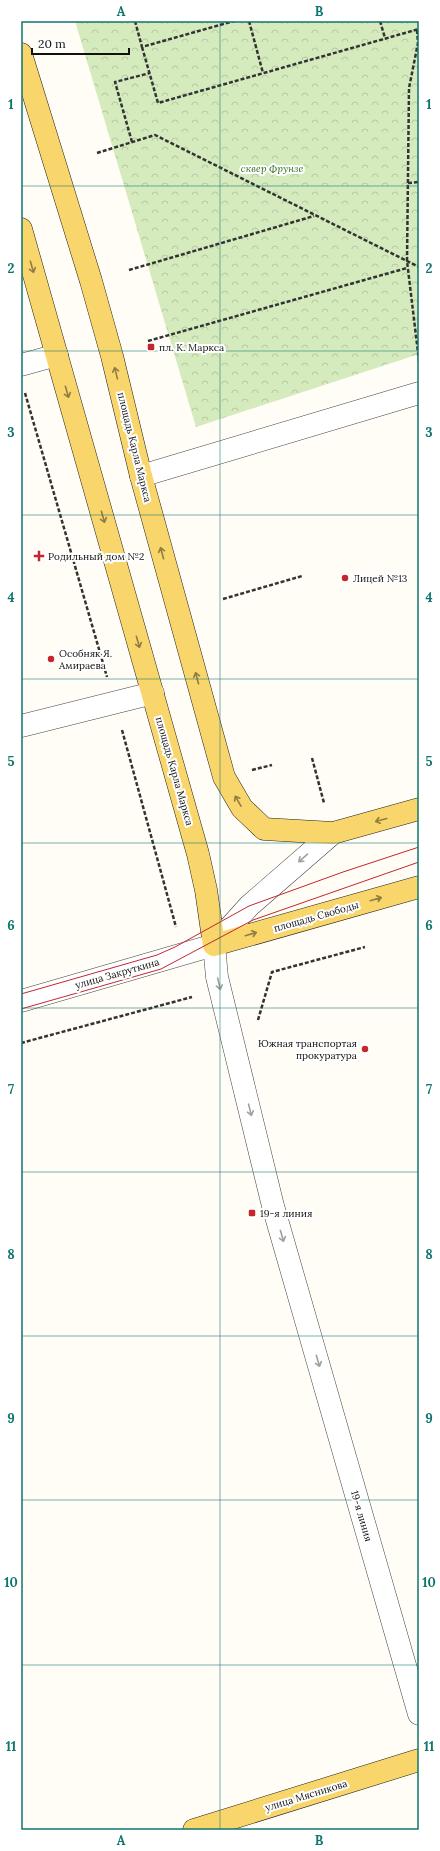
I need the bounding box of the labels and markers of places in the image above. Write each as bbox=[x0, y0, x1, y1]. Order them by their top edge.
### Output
place label: пл. К. Маркса bbox=[159, 341, 224, 354]
marker: пл. К. Маркса bbox=[146, 342, 156, 352]
marker: Родильный дом №2 bbox=[33, 550, 45, 562]
place label: Родильный дом №2 bbox=[48, 550, 144, 563]
place label: Лицей №13 bbox=[353, 572, 408, 585]
marker: Лицей №13 bbox=[340, 573, 350, 583]
place label: Особняк Я. Амираева bbox=[58, 647, 112, 672]
marker: Особняк Я. Амираева bbox=[46, 654, 56, 664]
place label: Южная транспортая прокуратура bbox=[258, 1037, 357, 1062]
marker: Южная транспортая прокуратура bbox=[360, 1044, 370, 1054]
place label: 19-я линия bbox=[260, 1207, 313, 1220]
marker: 19-я линия bbox=[247, 1208, 257, 1218]

